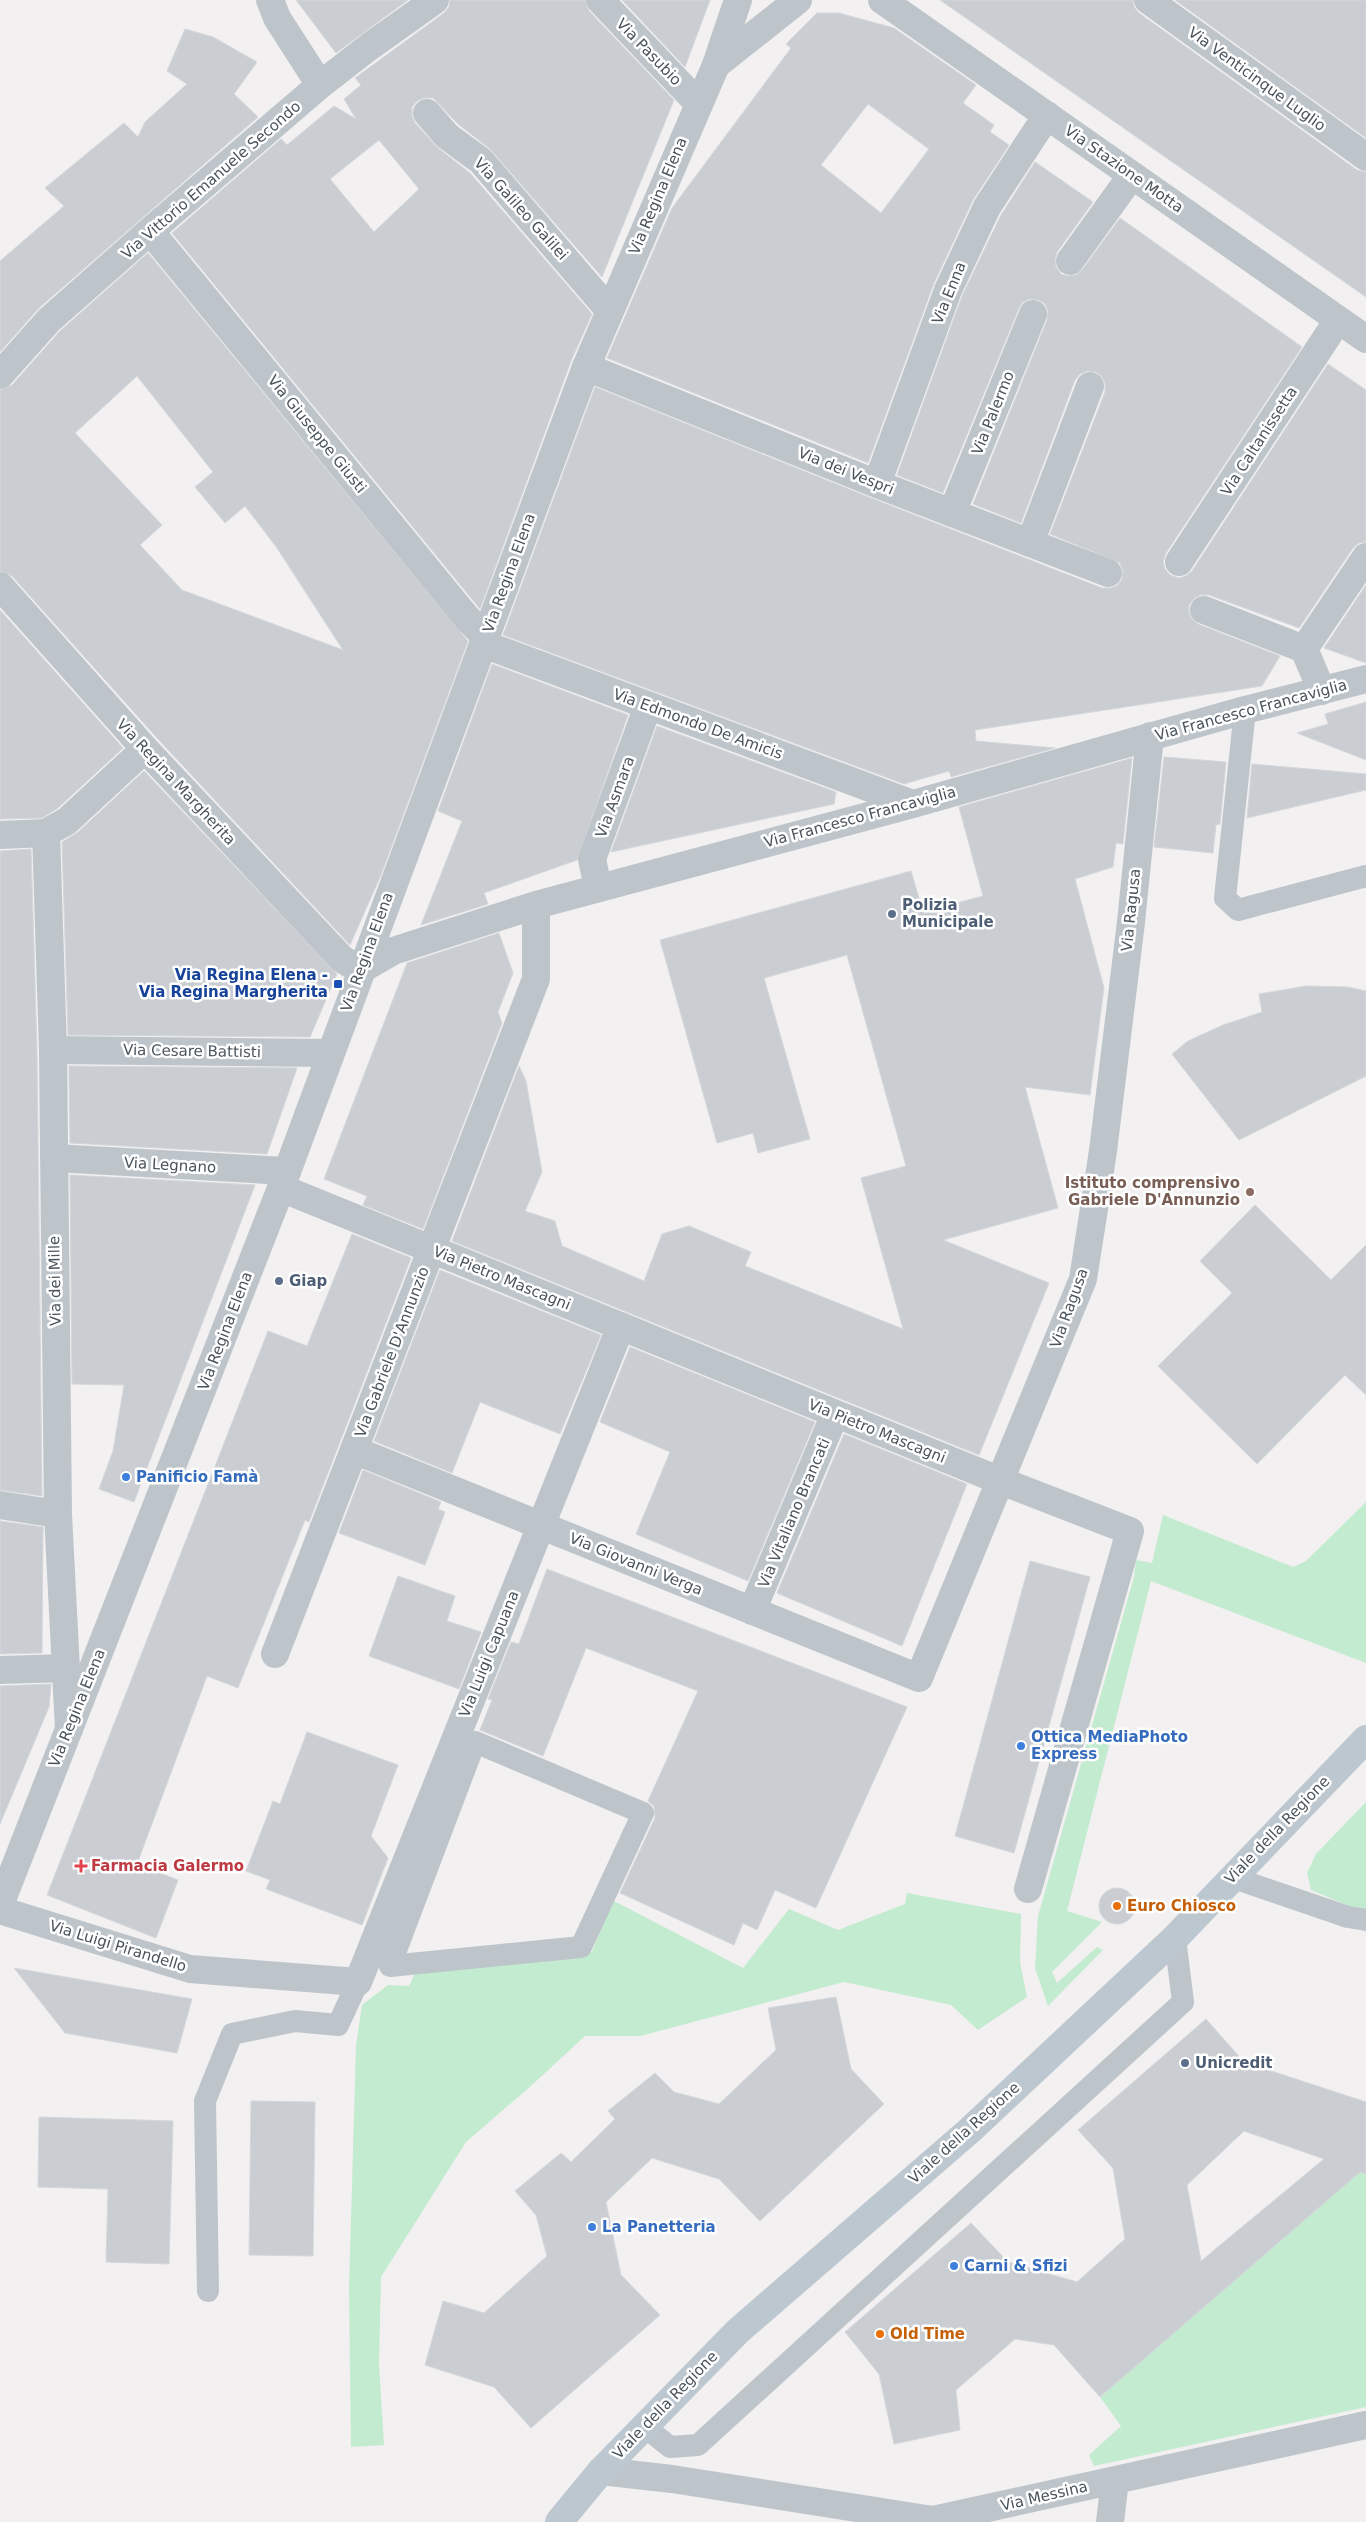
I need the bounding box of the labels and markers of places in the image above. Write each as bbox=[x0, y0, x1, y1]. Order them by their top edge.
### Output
place label: Polizia Municipale bbox=[902, 896, 994, 931]
marker: Polizia Municipale bbox=[886, 908, 898, 920]
place label: Via Regina Elena - Via Regina Margherita bbox=[139, 966, 328, 1001]
marker: Via Regina Elena - Via Regina Margherita bbox=[332, 978, 344, 990]
place label: Istituto comprensivo Gabriele D'Annunzio bbox=[1065, 1174, 1240, 1209]
marker: Istituto comprensivo Gabriele D'Annunzio bbox=[1244, 1186, 1256, 1198]
place label: Giap bbox=[289, 1272, 328, 1290]
marker: Giap bbox=[273, 1275, 285, 1287]
place label: Panificio Famà bbox=[136, 1468, 258, 1486]
marker: Panificio Famà bbox=[120, 1471, 132, 1483]
place label: Ottica MediaPhoto Express bbox=[1031, 1728, 1188, 1763]
marker: Ottica MediaPhoto Express bbox=[1015, 1740, 1027, 1752]
place label: Farmacia Galermo bbox=[91, 1857, 244, 1875]
marker: Farmacia Galermo bbox=[75, 1860, 87, 1872]
place label: Euro Chiosco bbox=[1127, 1897, 1236, 1915]
marker: Euro Chiosco bbox=[1111, 1900, 1123, 1912]
place label: Unicredit bbox=[1195, 2054, 1273, 2072]
marker: Unicredit bbox=[1179, 2057, 1191, 2069]
place label: La Panetteria bbox=[602, 2218, 716, 2236]
marker: La Panetteria bbox=[586, 2221, 598, 2233]
place label: Carni & Sfizi bbox=[964, 2257, 1068, 2275]
marker: Carni & Sfizi bbox=[948, 2260, 960, 2272]
place label: Old Time bbox=[890, 2325, 965, 2343]
marker: Old Time bbox=[874, 2328, 886, 2340]

